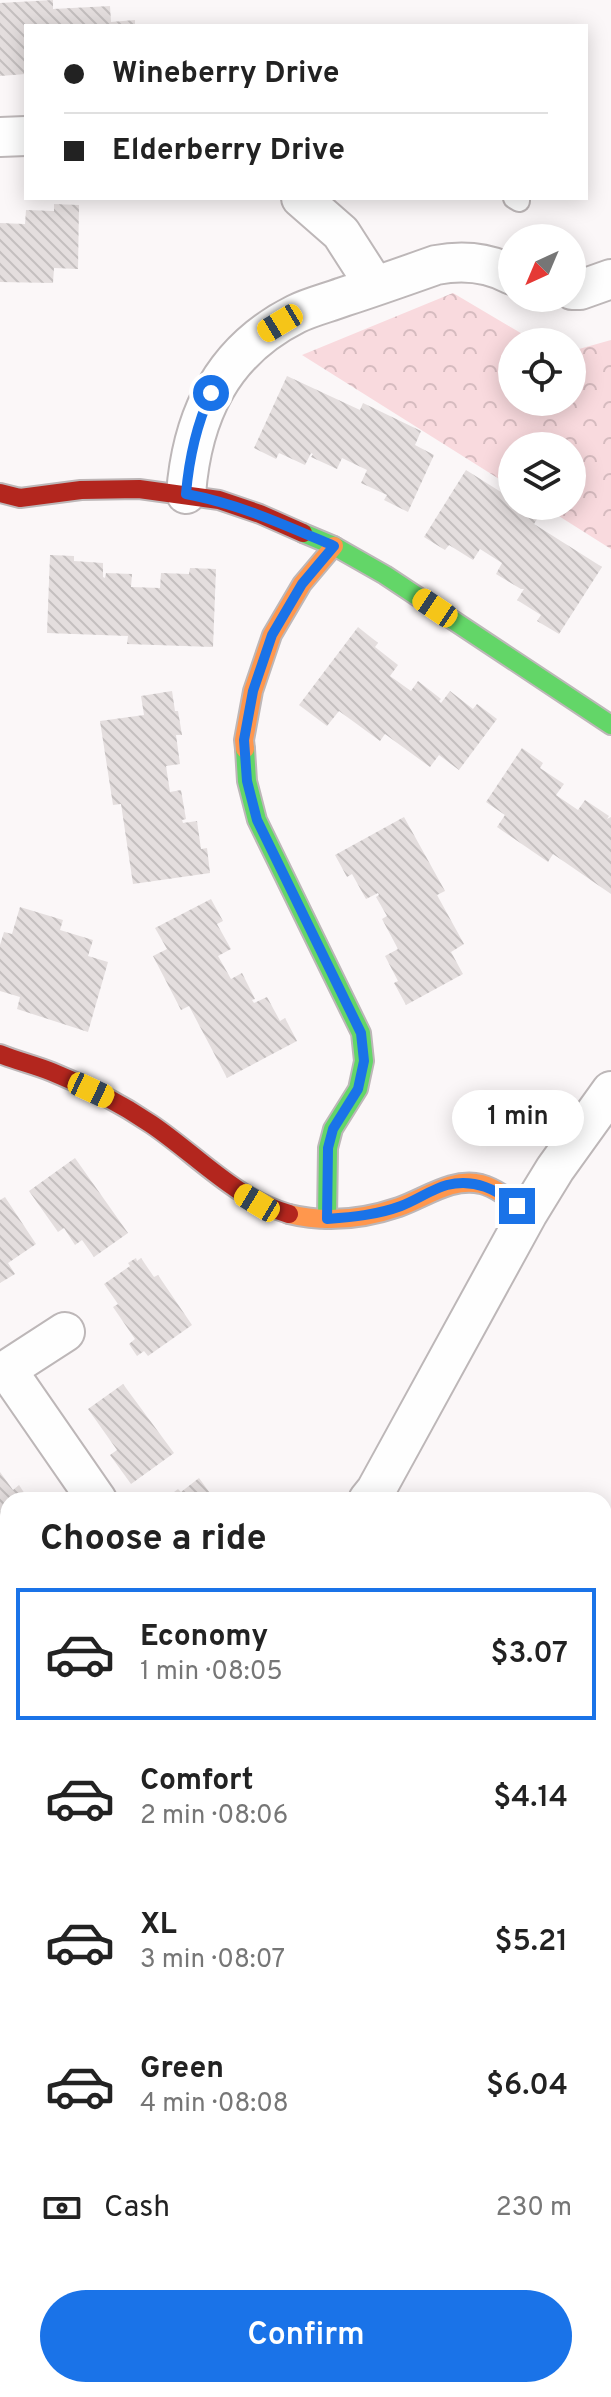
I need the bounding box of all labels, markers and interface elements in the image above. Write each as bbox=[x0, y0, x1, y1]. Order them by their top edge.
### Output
text: Wineberry Drive bbox=[112, 56, 339, 93]
text: Elderberry Drive bbox=[112, 133, 345, 170]
north arrow bbox=[498, 224, 586, 312]
map controls bbox=[498, 224, 586, 520]
car bbox=[253, 300, 307, 346]
button: locate bbox=[498, 328, 586, 416]
route start bbox=[193, 375, 229, 411]
button: layers bbox=[498, 432, 586, 520]
car bbox=[408, 585, 462, 631]
car bbox=[64, 1069, 118, 1111]
callout: 1 min bbox=[451, 1090, 583, 1146]
text: 1 min bbox=[487, 1101, 549, 1134]
car bbox=[230, 1180, 284, 1226]
route end bbox=[499, 1188, 535, 1224]
text: Choose a ride bbox=[40, 1517, 266, 1563]
icon: car bbox=[44, 1618, 116, 1690]
text: Economy bbox=[140, 1619, 268, 1656]
text: $3.07 bbox=[491, 1636, 568, 1673]
text: 1 min · 08:05 bbox=[140, 1656, 283, 1689]
icon: car bbox=[44, 1762, 116, 1834]
text: Comfort bbox=[140, 1763, 253, 1800]
text: $4.14 bbox=[493, 1780, 568, 1817]
text: 2 min · 08:06 bbox=[140, 1800, 288, 1833]
icon: car bbox=[44, 1906, 116, 1978]
text: XL bbox=[140, 1907, 177, 1944]
text: $5.21 bbox=[494, 1924, 568, 1961]
text: 3 min · 08:07 bbox=[140, 1944, 285, 1977]
icon: car bbox=[44, 2050, 116, 2122]
text: Green bbox=[140, 2051, 224, 2088]
text: $6.04 bbox=[486, 2068, 568, 2105]
text: 4 min · 08:08 bbox=[140, 2088, 289, 2121]
icon: cash bbox=[40, 2186, 84, 2230]
text: Cash bbox=[104, 2190, 170, 2227]
text: 230 m bbox=[496, 2192, 572, 2225]
button: Confirm bbox=[40, 2290, 572, 2382]

